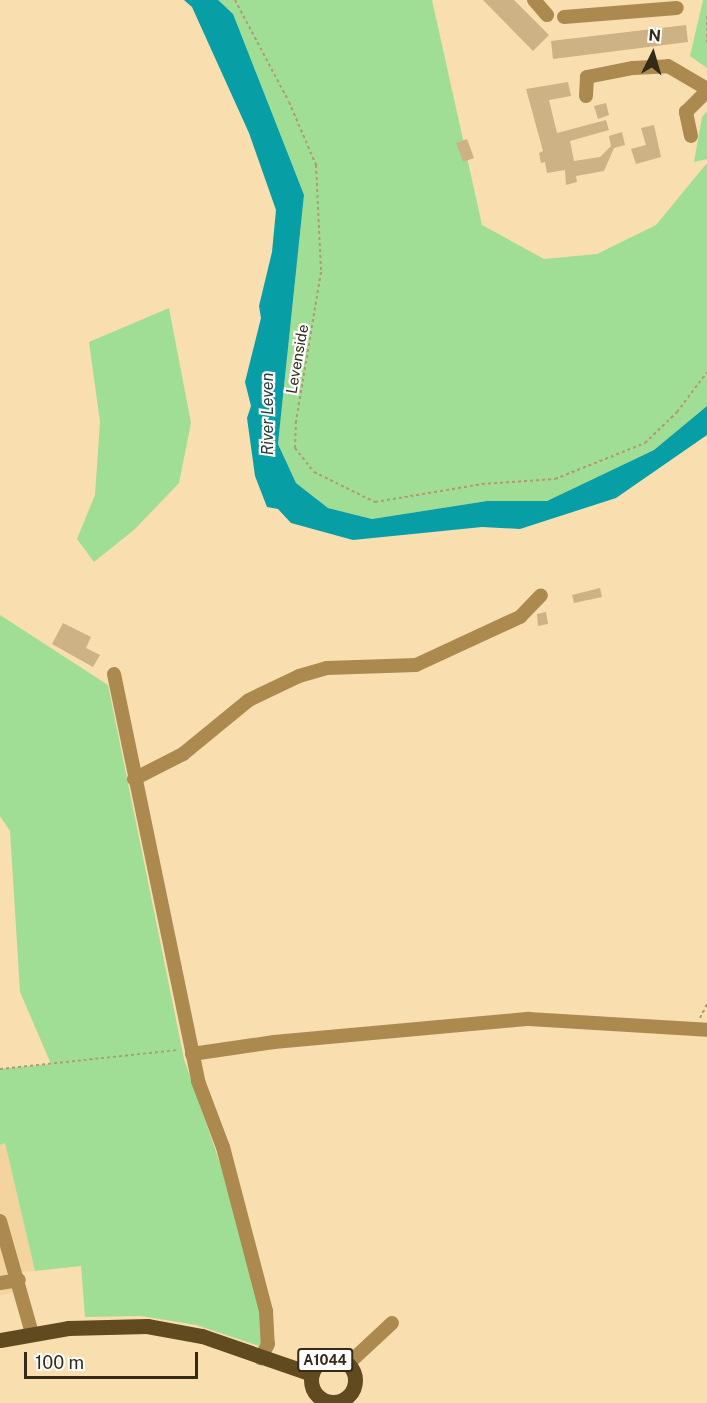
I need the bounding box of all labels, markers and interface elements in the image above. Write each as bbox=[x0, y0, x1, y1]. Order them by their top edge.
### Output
north arrow bbox=[623, 24, 683, 84]
text: N bbox=[648, 26, 662, 46]
street label: Levenside bbox=[282, 323, 312, 395]
water label: River Leven bbox=[258, 373, 278, 455]
scale bar bbox=[27, 1340, 201, 1378]
road number: A1044 bbox=[296, 1349, 354, 1371]
text: 100 m bbox=[35, 1352, 84, 1373]

